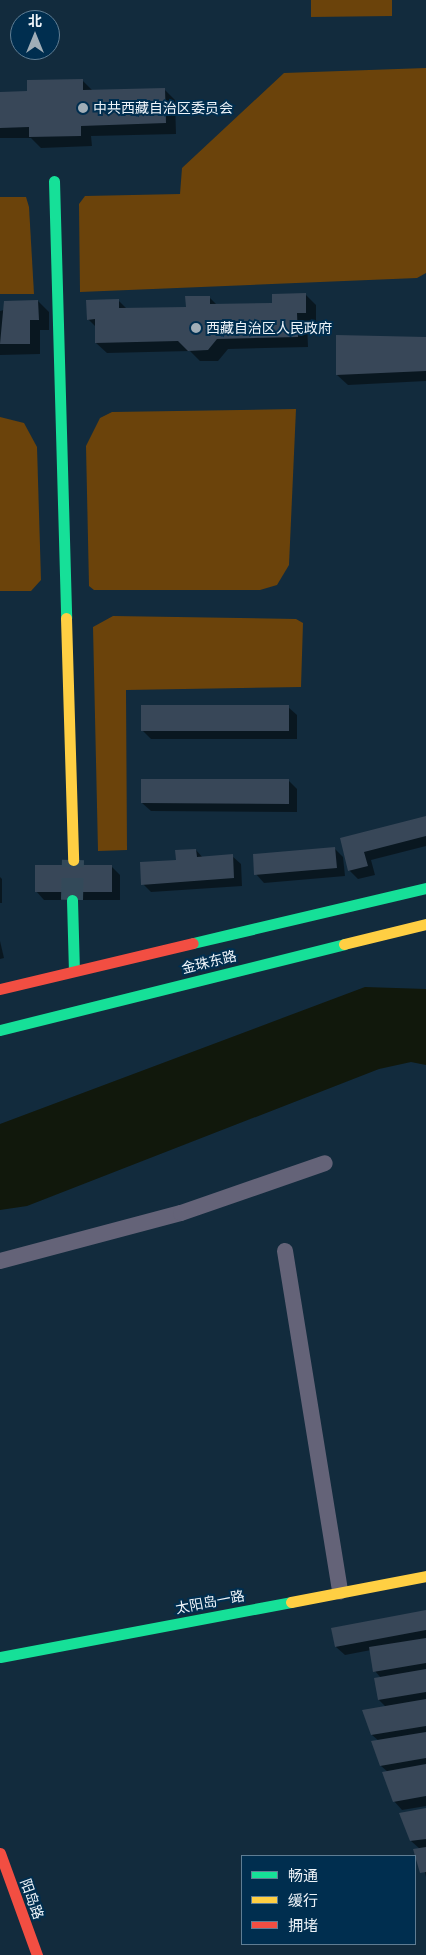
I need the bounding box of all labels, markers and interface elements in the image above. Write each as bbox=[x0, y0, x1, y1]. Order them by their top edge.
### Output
north arrow bbox=[10, 10, 60, 60]
text: 北 bbox=[28, 13, 42, 29]
place label: 中共西藏自治区委员会 bbox=[93, 100, 233, 116]
marker: 中共西藏自治区委员会 bbox=[77, 102, 89, 114]
place label: 西藏自治区人民政府 bbox=[206, 320, 332, 336]
marker: 西藏自治区人民政府 bbox=[190, 322, 202, 334]
street label: 金珠东路 bbox=[180, 947, 238, 977]
street label: 太阳岛一路 bbox=[174, 1587, 246, 1617]
legend bbox=[241, 1855, 416, 1945]
text: 畅通 bbox=[288, 1867, 318, 1884]
street label: 阳岛路 bbox=[17, 1876, 47, 1922]
text: 缓行 bbox=[288, 1892, 318, 1909]
text: 拥堵 bbox=[288, 1917, 318, 1934]

